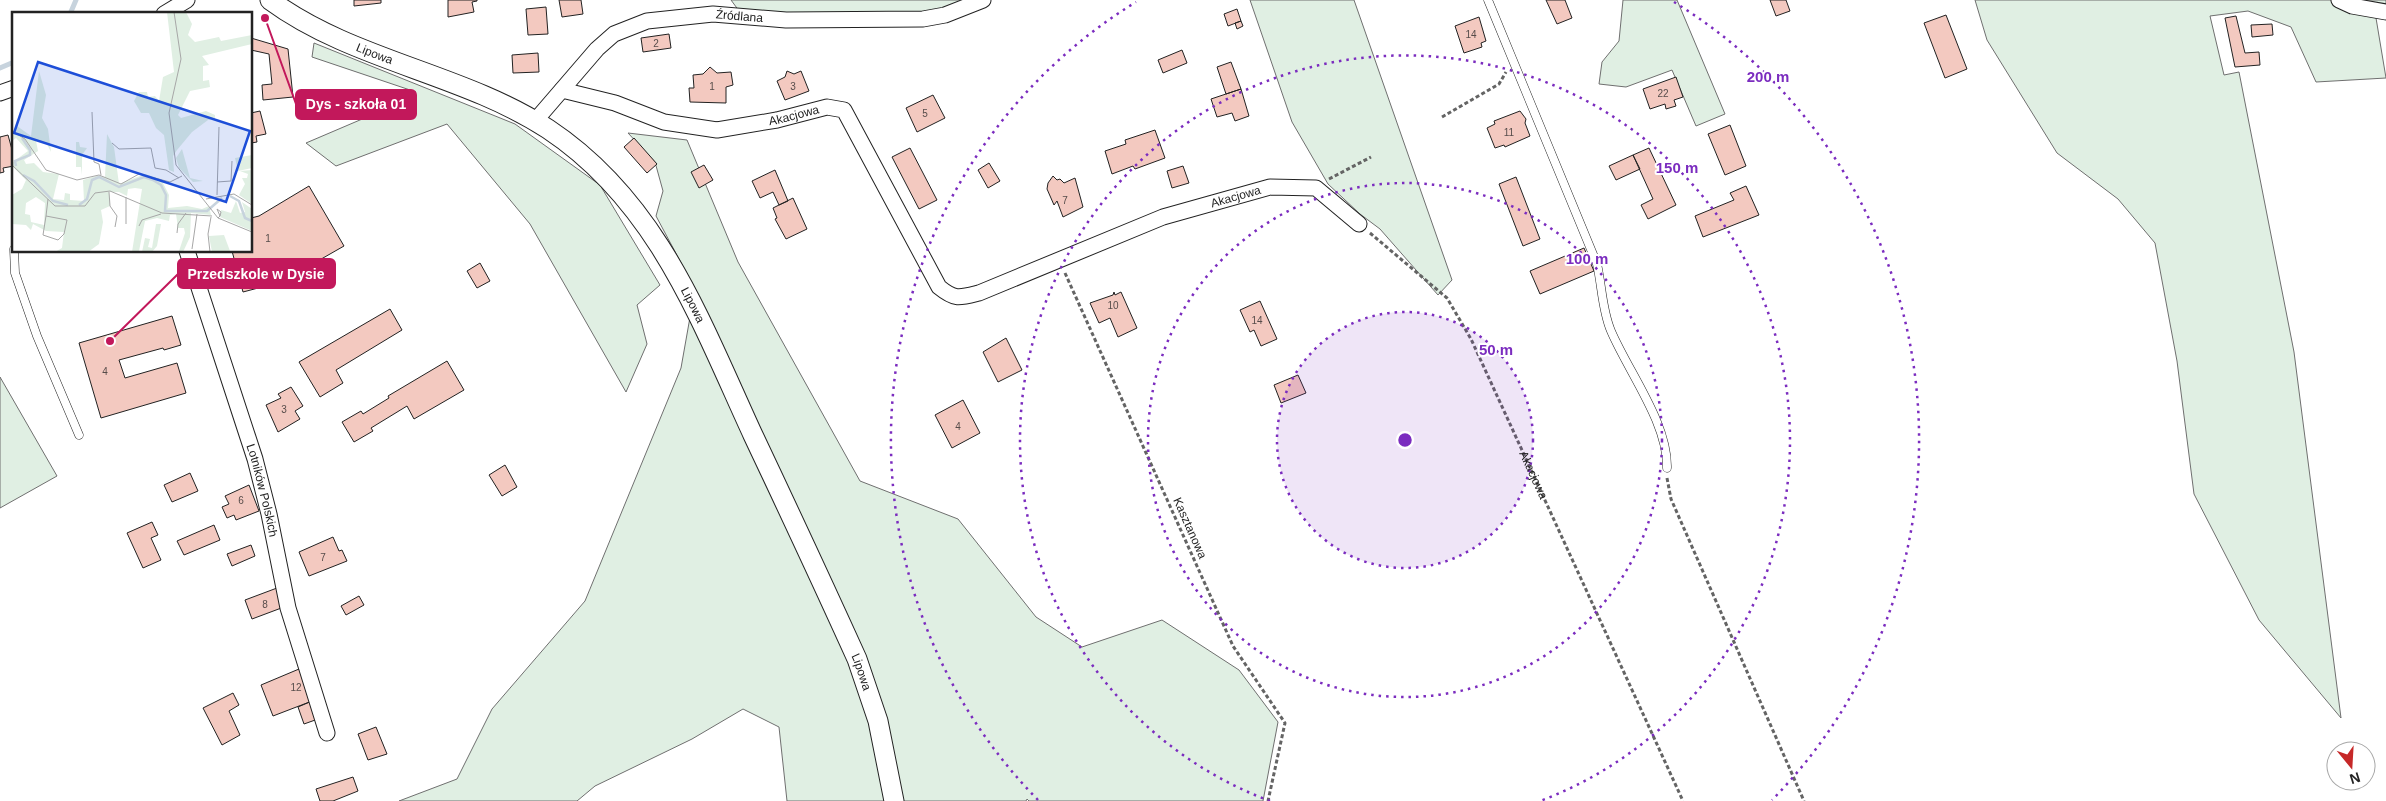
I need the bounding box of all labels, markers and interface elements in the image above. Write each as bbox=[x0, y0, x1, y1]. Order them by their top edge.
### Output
street label: Źródlana bbox=[715, 6, 764, 25]
inset map bbox=[12, 12, 252, 252]
house number: 14 bbox=[1465, 29, 1477, 40]
house number: 2 bbox=[653, 38, 659, 49]
street label: Lipowa bbox=[354, 40, 395, 67]
text: 200 m bbox=[1747, 68, 1789, 85]
house number: 1 bbox=[709, 81, 715, 92]
house number: 3 bbox=[790, 81, 796, 92]
house number: 22 bbox=[1657, 88, 1669, 99]
callout: Dys - szkoła 01 bbox=[296, 90, 416, 119]
text: Dys - szkoła 01 bbox=[306, 96, 406, 112]
street label: Akacjowa bbox=[768, 102, 821, 128]
house number: 5 bbox=[922, 108, 928, 119]
house number: 11 bbox=[1504, 127, 1515, 138]
text: 150 m bbox=[1656, 159, 1698, 176]
street label: Akacjowa bbox=[1209, 183, 1263, 210]
house number: 7 bbox=[1062, 195, 1068, 206]
house number: 1 bbox=[265, 233, 271, 244]
text: 100 m bbox=[1566, 250, 1608, 267]
callout: Przedszkole w Dysie bbox=[178, 259, 335, 288]
text: Przedszkole w Dysie bbox=[188, 266, 325, 282]
street label: Lipowa bbox=[678, 285, 708, 325]
house number: 10 bbox=[1107, 300, 1119, 311]
house number: 14 bbox=[1251, 315, 1263, 326]
text: 50 m bbox=[1479, 341, 1513, 358]
house number: 4 bbox=[102, 366, 108, 377]
house number: 3 bbox=[281, 404, 287, 415]
house number: 4 bbox=[955, 421, 961, 432]
centre of rings bbox=[1396, 431, 1414, 449]
street label: Lotników Polskich bbox=[244, 442, 280, 538]
street label: Akacjowa bbox=[1516, 449, 1551, 502]
house number: 6 bbox=[238, 495, 244, 506]
street label: Kasztanowa bbox=[1170, 495, 1210, 561]
house number: 7 bbox=[320, 552, 326, 563]
house number: 8 bbox=[262, 599, 268, 610]
street label: Lipowa bbox=[848, 651, 874, 693]
house number: 12 bbox=[290, 682, 302, 693]
north arrow bbox=[2326, 741, 2376, 791]
text: N bbox=[2348, 769, 2362, 788]

